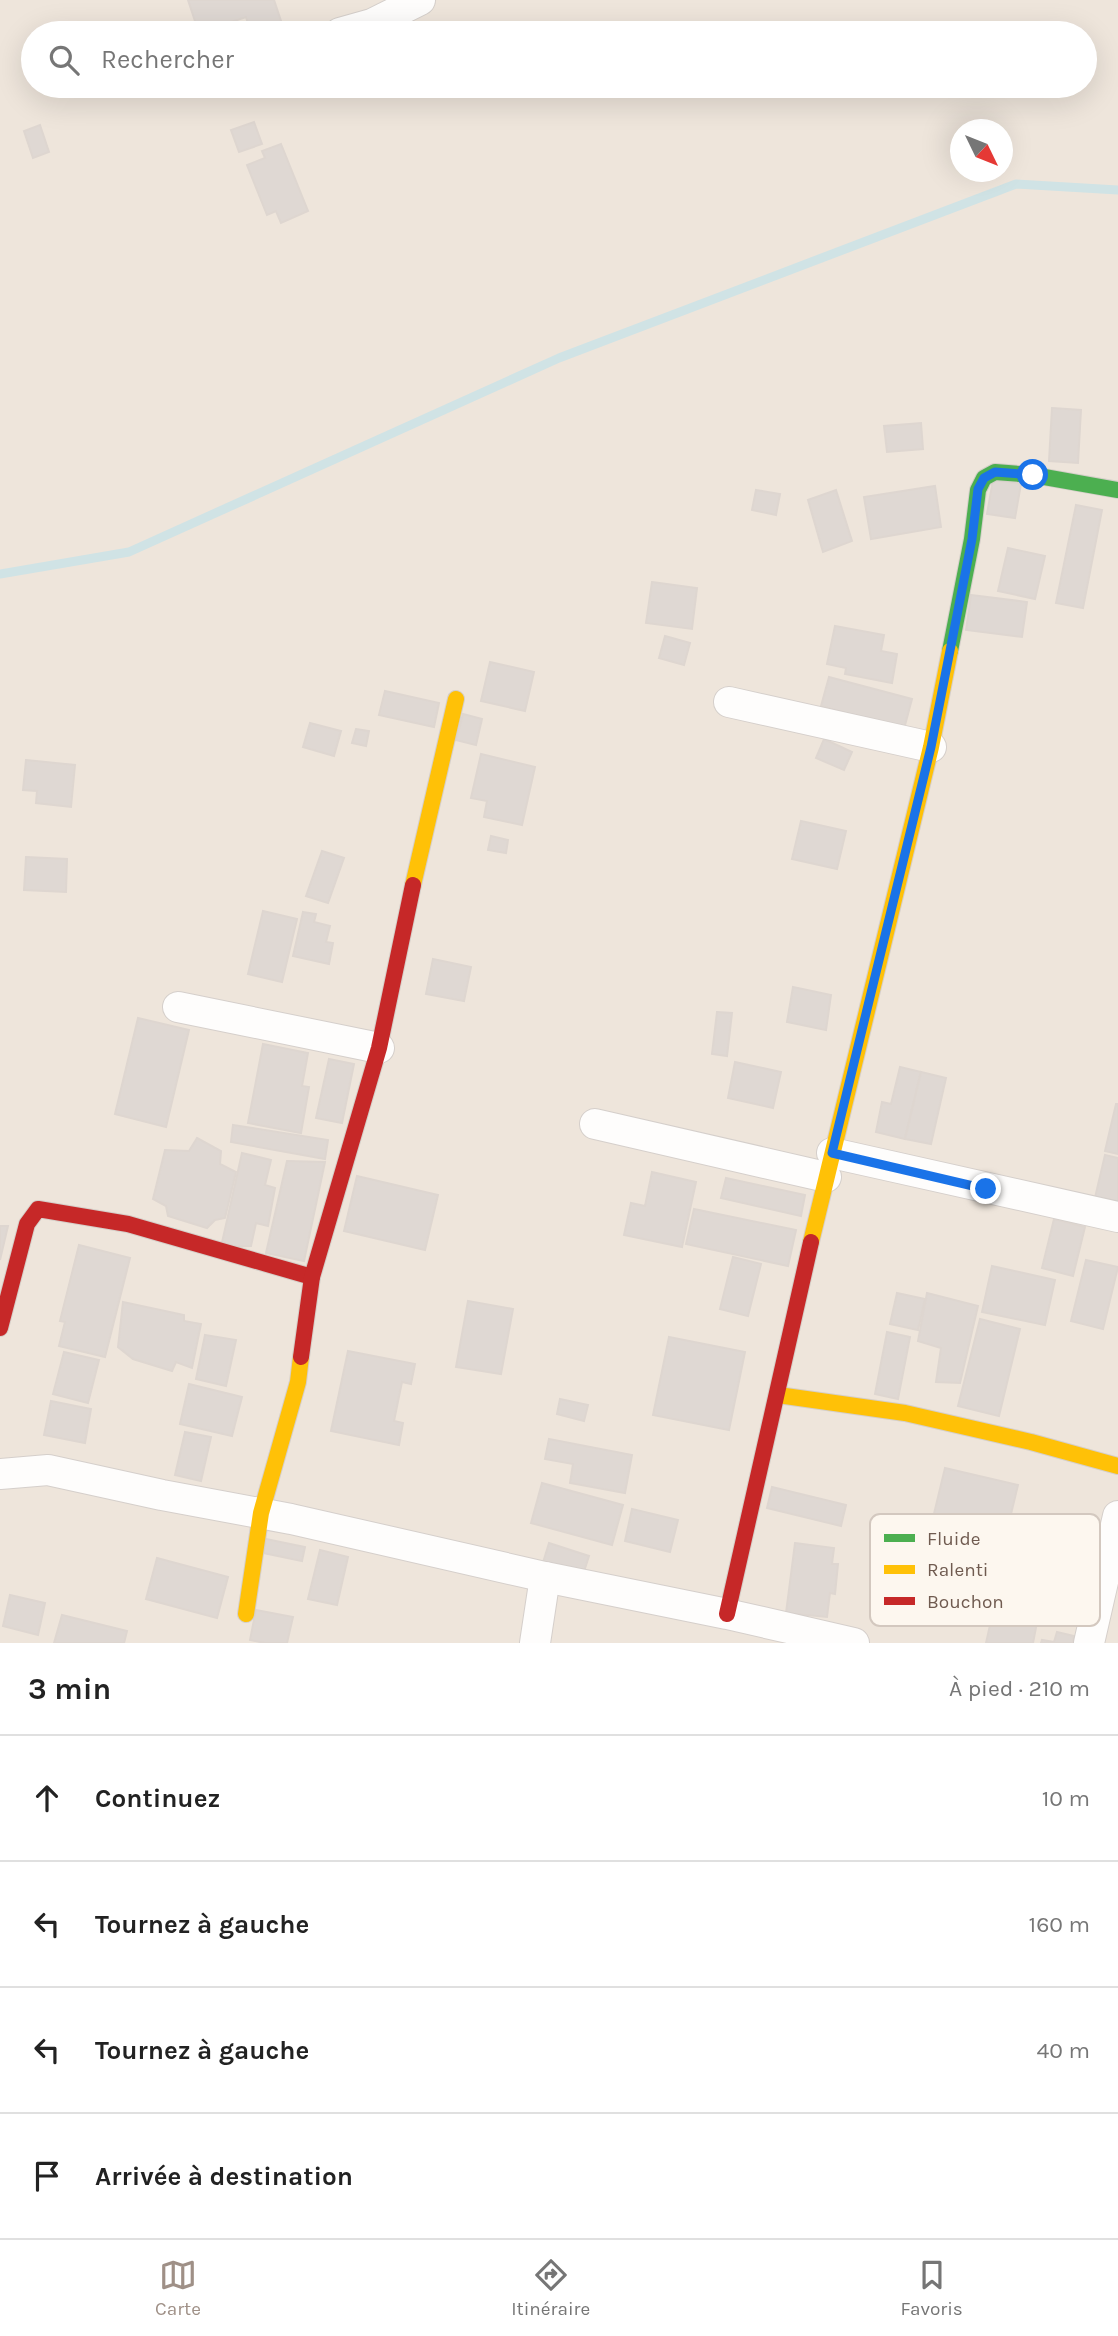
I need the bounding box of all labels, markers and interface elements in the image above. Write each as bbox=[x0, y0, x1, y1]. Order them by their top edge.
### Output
search box bbox=[21, 21, 1097, 98]
icon: search bbox=[45, 41, 83, 79]
text: Rechercher bbox=[101, 44, 234, 75]
north arrow bbox=[950, 119, 1013, 182]
route start bbox=[1017, 459, 1048, 490]
route end bbox=[970, 1173, 1001, 1204]
legend bbox=[870, 1514, 1100, 1626]
text: Fluide bbox=[927, 1528, 980, 1550]
text: Ralenti bbox=[927, 1559, 988, 1581]
text: Bouchon bbox=[927, 1591, 1004, 1613]
text: 3 min bbox=[28, 1671, 111, 1707]
text: À pied · 210 m bbox=[949, 1675, 1090, 1702]
icon: ahead bbox=[28, 1779, 66, 1817]
text: Continuez bbox=[95, 1783, 220, 1814]
text: 10 m bbox=[1042, 1785, 1090, 1812]
icon: left bbox=[28, 1905, 66, 1943]
text: Tournez à gauche bbox=[95, 1909, 309, 1940]
text: 160 m bbox=[1029, 1911, 1090, 1938]
icon: left bbox=[28, 2031, 66, 2069]
text: Tournez à gauche bbox=[95, 2035, 309, 2066]
text: 40 m bbox=[1037, 2037, 1090, 2064]
icon: arrive bbox=[28, 2157, 66, 2195]
text: Arrivée à destination bbox=[95, 2161, 353, 2192]
tab: Carte bbox=[155, 2256, 201, 2320]
tab: Itinéraire bbox=[511, 2256, 590, 2320]
tab: Favoris bbox=[900, 2256, 963, 2320]

